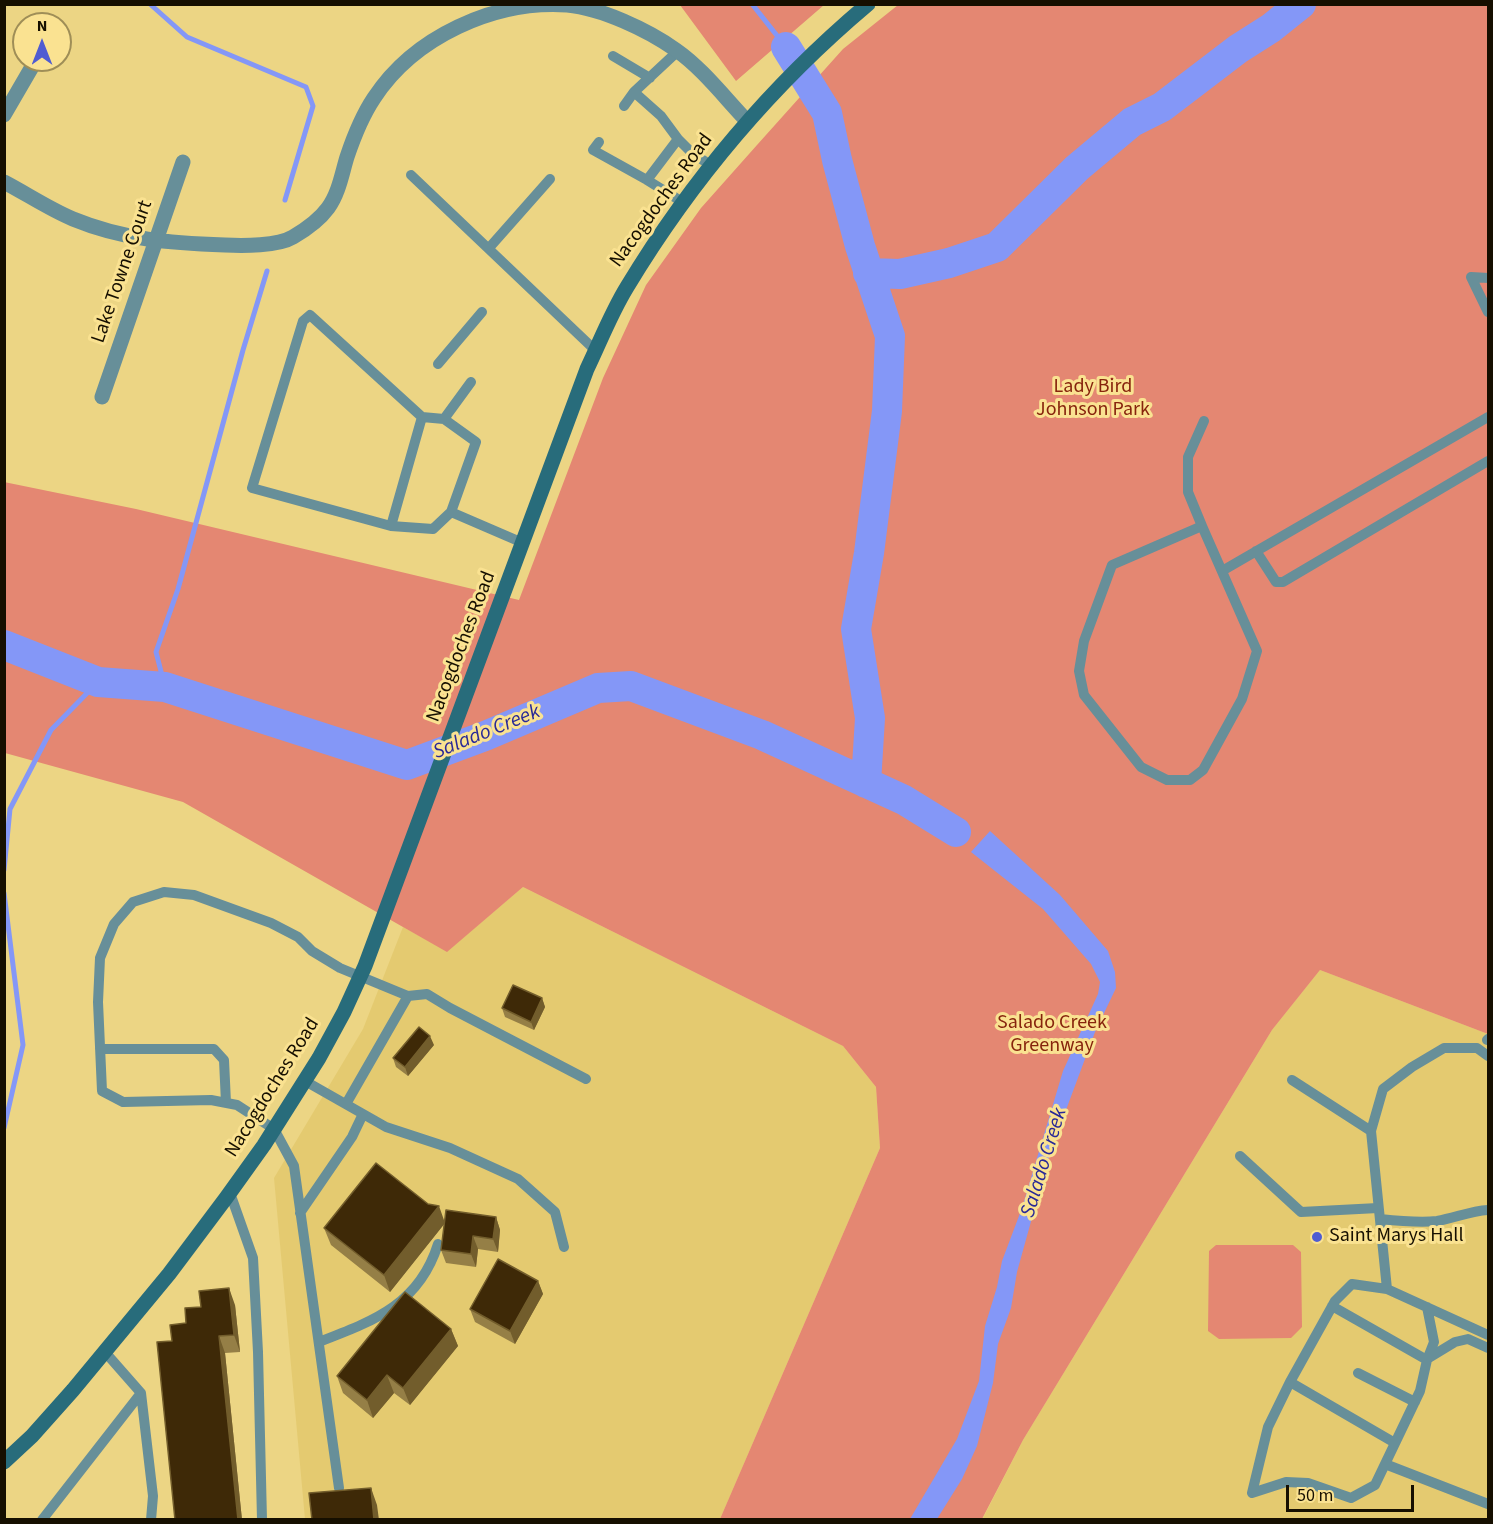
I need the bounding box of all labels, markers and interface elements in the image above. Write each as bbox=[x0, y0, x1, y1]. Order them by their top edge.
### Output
north arrow bbox=[12, 12, 72, 72]
text: N bbox=[37, 15, 47, 37]
street label: Nacogdoches Road bbox=[605, 129, 719, 273]
street label: Lake Towne Court bbox=[87, 197, 159, 347]
park label: Lady Bird Johnson Park bbox=[1036, 376, 1150, 423]
street label: Nacogdoches Road bbox=[422, 568, 502, 726]
water label: Salado Creek bbox=[430, 700, 544, 766]
park label: Salado Creek Greenway bbox=[997, 1012, 1107, 1059]
street label: Nacogdoches Road bbox=[221, 1014, 325, 1162]
water label: Salado Creek bbox=[1016, 1105, 1074, 1221]
place label: Saint Marys Hall bbox=[1329, 1225, 1463, 1249]
marker: Saint Marys Hall bbox=[1310, 1230, 1324, 1244]
scale bar bbox=[1289, 1473, 1416, 1511]
text: 50 m bbox=[1297, 1483, 1333, 1508]

